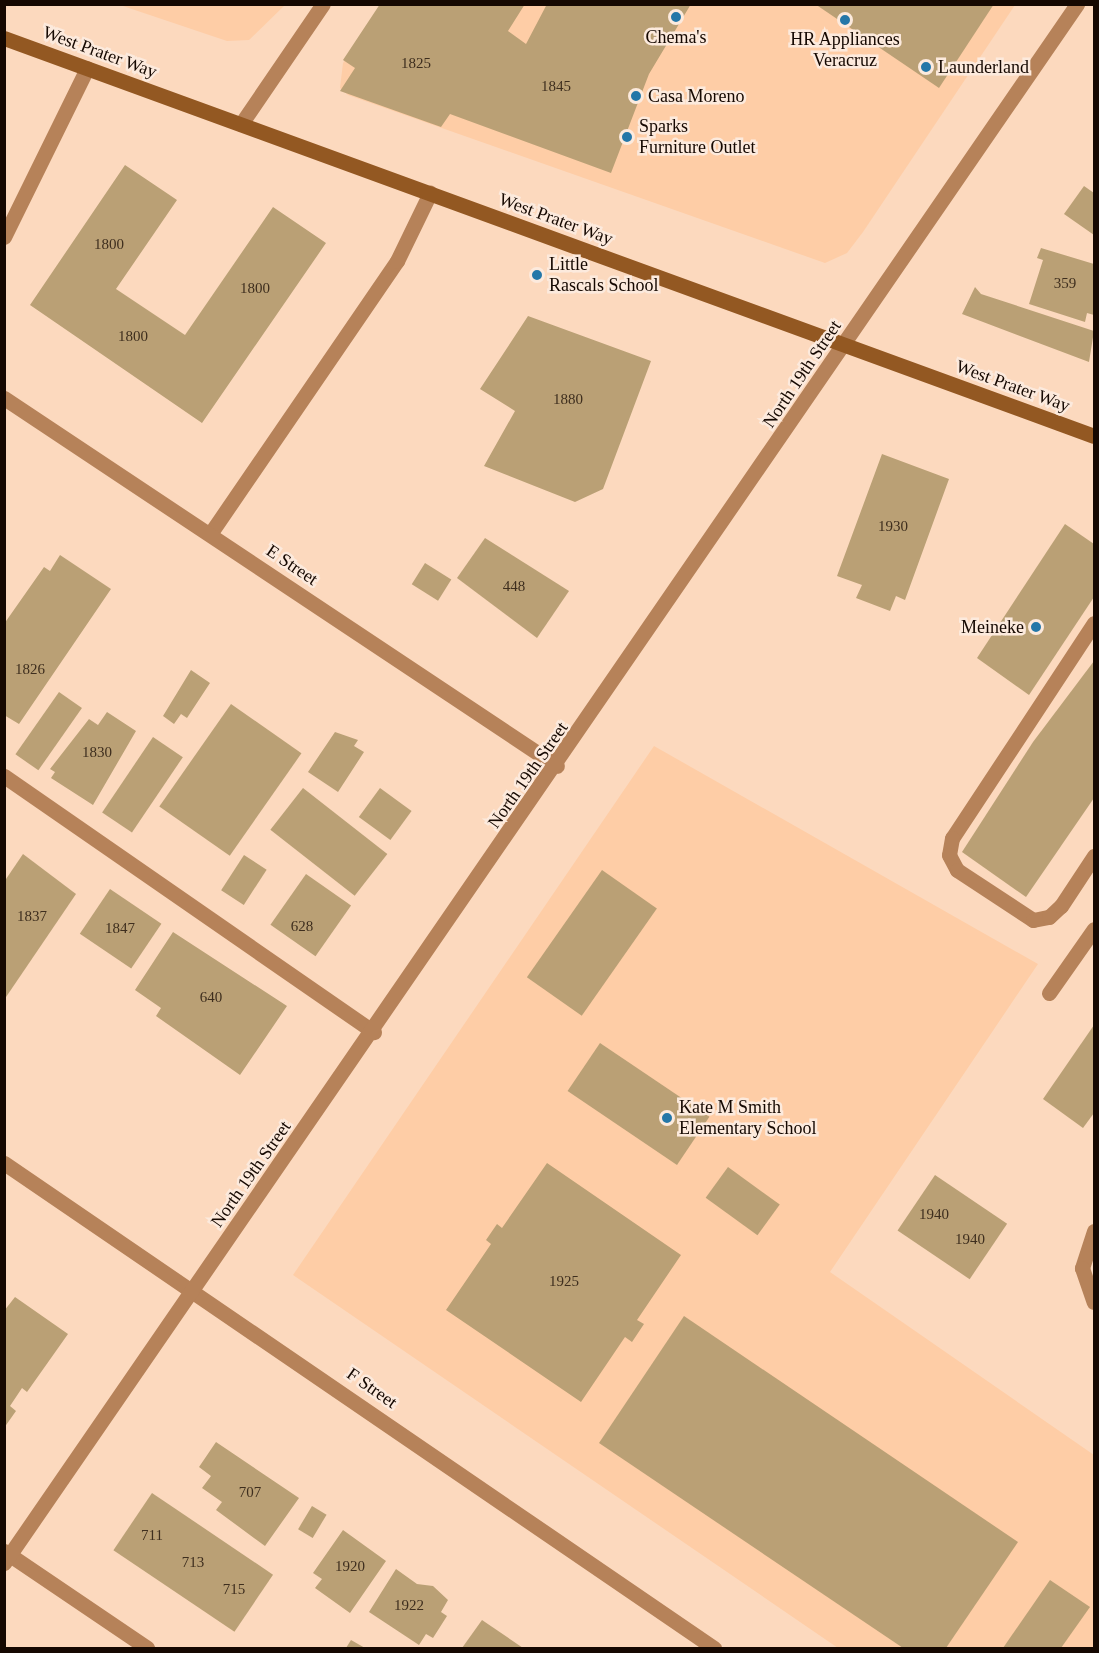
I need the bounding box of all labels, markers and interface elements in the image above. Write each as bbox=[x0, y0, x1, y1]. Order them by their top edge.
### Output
marker: Chema's bbox=[669, 10, 683, 24]
marker: HR Appliances Veracruz bbox=[838, 13, 852, 27]
street label: West Prater Way bbox=[40, 21, 160, 83]
place label: Chema's bbox=[645, 26, 707, 48]
place label: HR Appliances Veracruz bbox=[790, 29, 900, 72]
house number: 1825 bbox=[401, 55, 431, 73]
place label: Launderland bbox=[938, 56, 1029, 78]
marker: Launderland bbox=[919, 60, 933, 74]
house number: 1845 bbox=[541, 78, 571, 96]
place label: Casa Moreno bbox=[648, 85, 744, 107]
marker: Casa Moreno bbox=[629, 89, 643, 103]
place label: Sparks Furniture Outlet bbox=[639, 116, 755, 158]
marker: Sparks Furniture Outlet bbox=[620, 130, 634, 144]
street label: West Prater Way bbox=[496, 188, 616, 250]
house number: 1800 bbox=[94, 236, 124, 254]
place label: Little Rascals School bbox=[549, 254, 658, 296]
marker: Little Rascals School bbox=[530, 268, 544, 282]
house number: 359 bbox=[1054, 275, 1076, 293]
house number: 1800 bbox=[240, 280, 270, 298]
street label: North 19th Street bbox=[758, 316, 846, 432]
house number: 1800 bbox=[118, 328, 148, 346]
street label: West Prater Way bbox=[953, 355, 1073, 417]
house number: 1880 bbox=[553, 391, 583, 409]
house number: 1930 bbox=[878, 518, 908, 536]
street label: E Street bbox=[262, 540, 322, 590]
house number: 448 bbox=[503, 578, 525, 596]
place label: Meineke bbox=[961, 616, 1024, 638]
marker: Meineke bbox=[1029, 620, 1043, 634]
house number: 1826 bbox=[15, 661, 45, 679]
street label: North 19th Street bbox=[483, 718, 573, 832]
house number: 1830 bbox=[82, 744, 112, 762]
house number: 1837 bbox=[17, 908, 47, 926]
house number: 628 bbox=[291, 918, 313, 936]
house number: 1847 bbox=[105, 920, 135, 938]
house number: 640 bbox=[200, 989, 222, 1007]
place label: Kate M Smith Elementary School bbox=[679, 1097, 816, 1140]
marker: Kate M Smith Elementary School bbox=[660, 1111, 674, 1125]
street label: North 19th Street bbox=[206, 1117, 296, 1231]
house number: 1940 bbox=[919, 1206, 949, 1224]
house number: 1940 bbox=[955, 1231, 985, 1249]
house number: 1925 bbox=[549, 1273, 579, 1291]
street label: F Street bbox=[343, 1363, 401, 1413]
house number: 707 bbox=[239, 1484, 261, 1502]
house number: 711 bbox=[141, 1527, 163, 1545]
house number: 713 bbox=[182, 1554, 204, 1572]
house number: 1920 bbox=[335, 1558, 365, 1576]
house number: 715 bbox=[223, 1581, 245, 1599]
house number: 1922 bbox=[394, 1597, 424, 1615]

